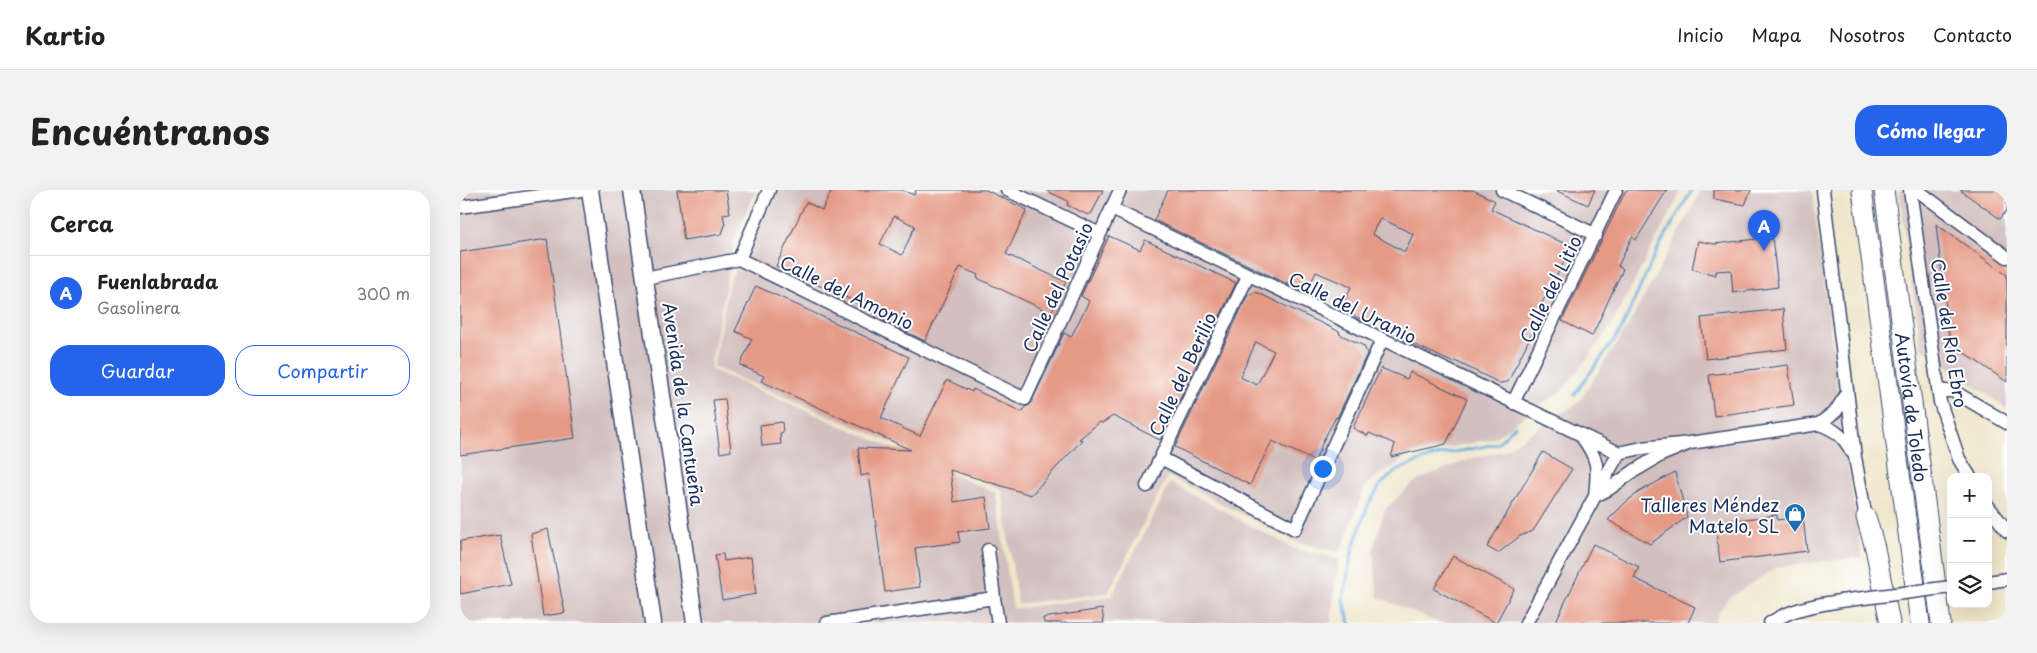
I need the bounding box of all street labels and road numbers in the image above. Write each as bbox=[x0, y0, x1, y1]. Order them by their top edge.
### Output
street label: Calle del Potasio bbox=[1015, 217, 1099, 357]
street label: Calle del Litio bbox=[1512, 231, 1588, 347]
street label: Calle del Amonio bbox=[776, 248, 918, 336]
street label: Calle del Río Ebro bbox=[1925, 256, 1975, 410]
street label: Calle del Uranio bbox=[1284, 264, 1422, 350]
street label: Avenida de la Cantueña bbox=[656, 301, 712, 508]
street label: Calle del Berilio bbox=[1141, 308, 1223, 440]
street label: Autovía de Toledo bbox=[1889, 331, 1936, 484]

